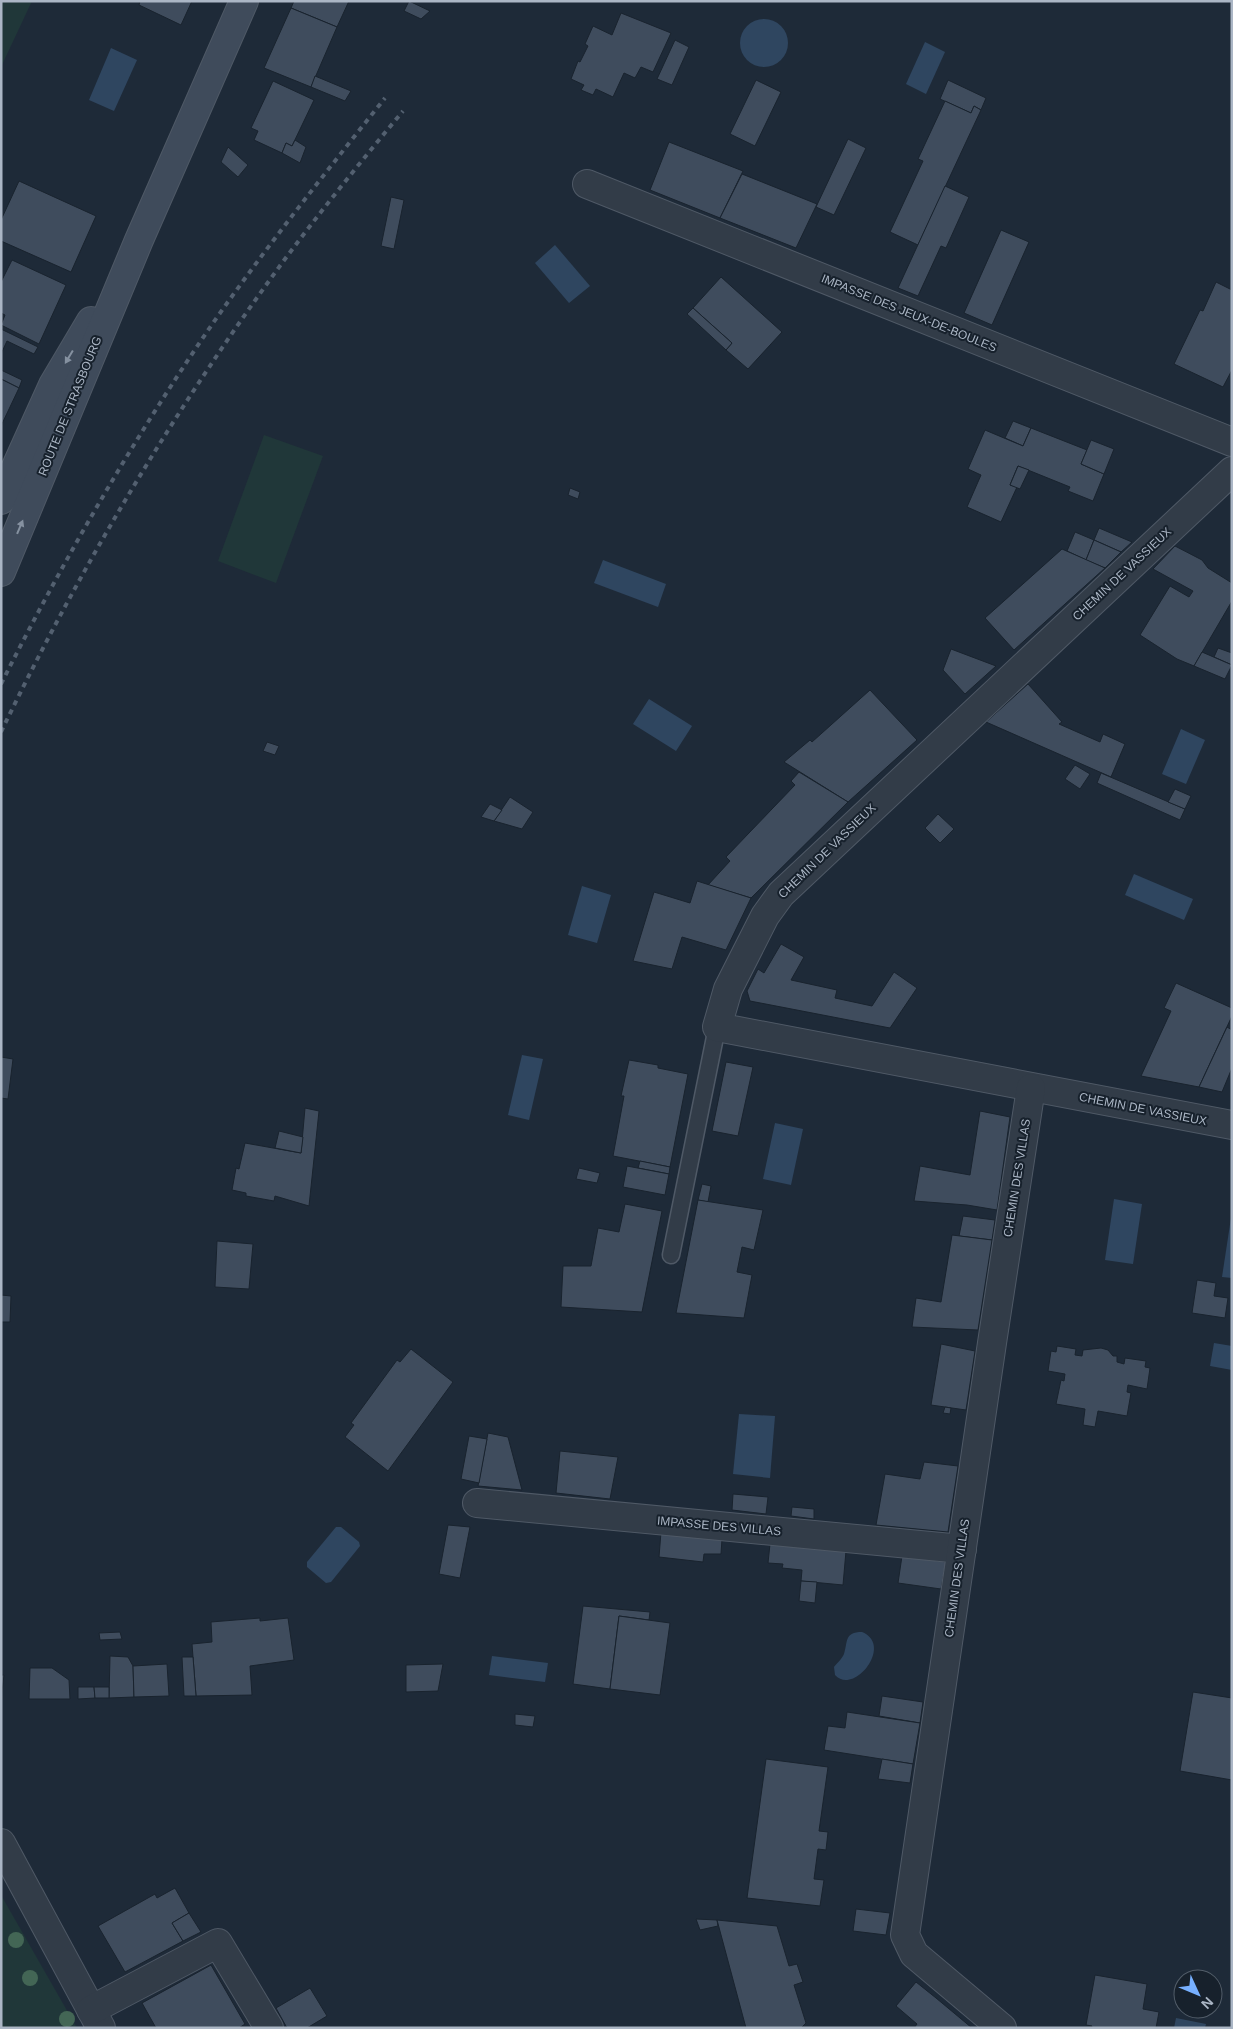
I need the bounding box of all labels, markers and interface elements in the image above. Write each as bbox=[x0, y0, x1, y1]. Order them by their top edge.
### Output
street label: IMPASSE DES JEUX-DE-BOULES bbox=[819, 271, 999, 355]
street label: ROUTE DE STRASBOURG bbox=[36, 334, 104, 478]
one-way arrow bbox=[64, 351, 73, 364]
one-way arrow bbox=[16, 519, 24, 534]
street label: CHEMIN DE VASSIEUX bbox=[1070, 525, 1174, 623]
street label: CHEMIN DE VASSIEUX bbox=[775, 801, 879, 901]
street label: CHEMIN DE VASSIEUX bbox=[1078, 1090, 1208, 1128]
street label: CHEMIN DES VILLAS bbox=[1001, 1118, 1033, 1238]
street label: IMPASSE DES VILLAS bbox=[656, 1514, 782, 1538]
street label: CHEMIN DES VILLAS bbox=[942, 1518, 972, 1638]
north arrow bbox=[1173, 1969, 1223, 2019]
text: N bbox=[1198, 1994, 1217, 2012]

